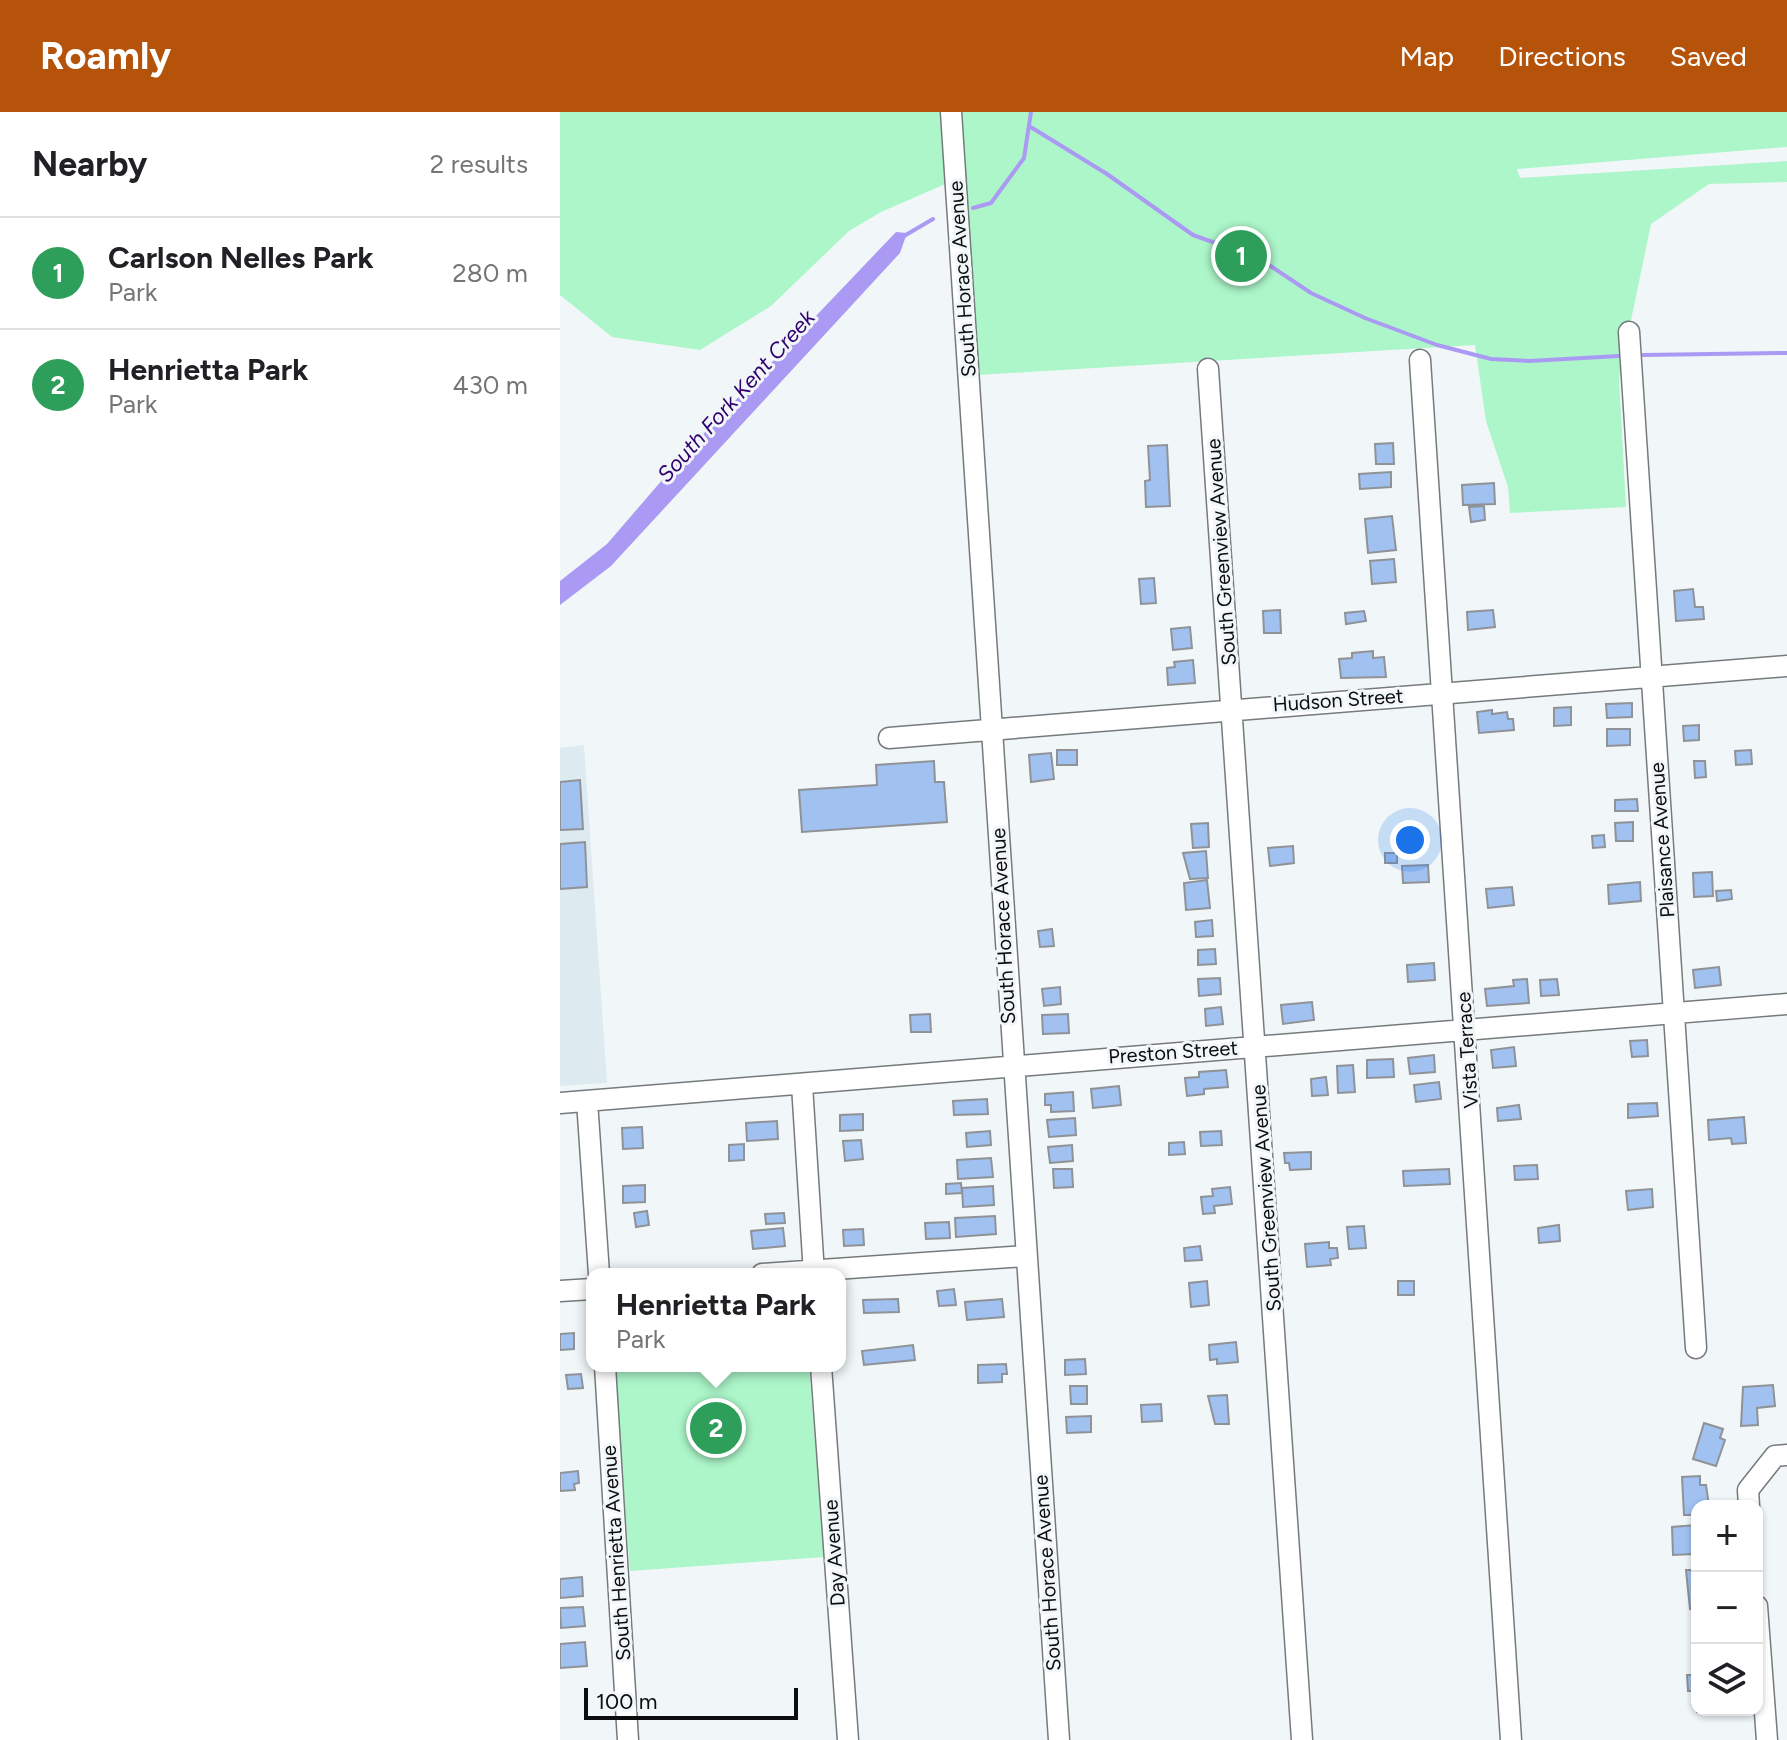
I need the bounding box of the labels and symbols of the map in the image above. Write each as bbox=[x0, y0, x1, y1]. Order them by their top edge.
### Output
street label: South Horace Avenue bbox=[943, 180, 981, 378]
pin: 1 bbox=[1215, 226, 1267, 286]
water label: South Fork Kent Creek bbox=[652, 303, 821, 488]
street label: South Greenview Avenue bbox=[1201, 438, 1241, 666]
street label: Hudson Street bbox=[1272, 683, 1404, 717]
street label: Plaisance Avenue bbox=[1645, 761, 1679, 919]
your location bbox=[1390, 820, 1430, 860]
street label: South Horace Avenue bbox=[986, 827, 1020, 1025]
street label: Vista Terrace bbox=[1451, 991, 1483, 1109]
street label: Preston Street bbox=[1107, 1036, 1239, 1068]
street label: South Greenview Avenue bbox=[1246, 1084, 1286, 1312]
pin: 2 bbox=[690, 1398, 742, 1458]
street label: South Henrietta Avenue bbox=[596, 1444, 636, 1662]
street label: South Horace Avenue bbox=[1028, 1474, 1066, 1672]
street label: Day Avenue bbox=[818, 1499, 850, 1607]
scale bar bbox=[584, 1684, 798, 1720]

